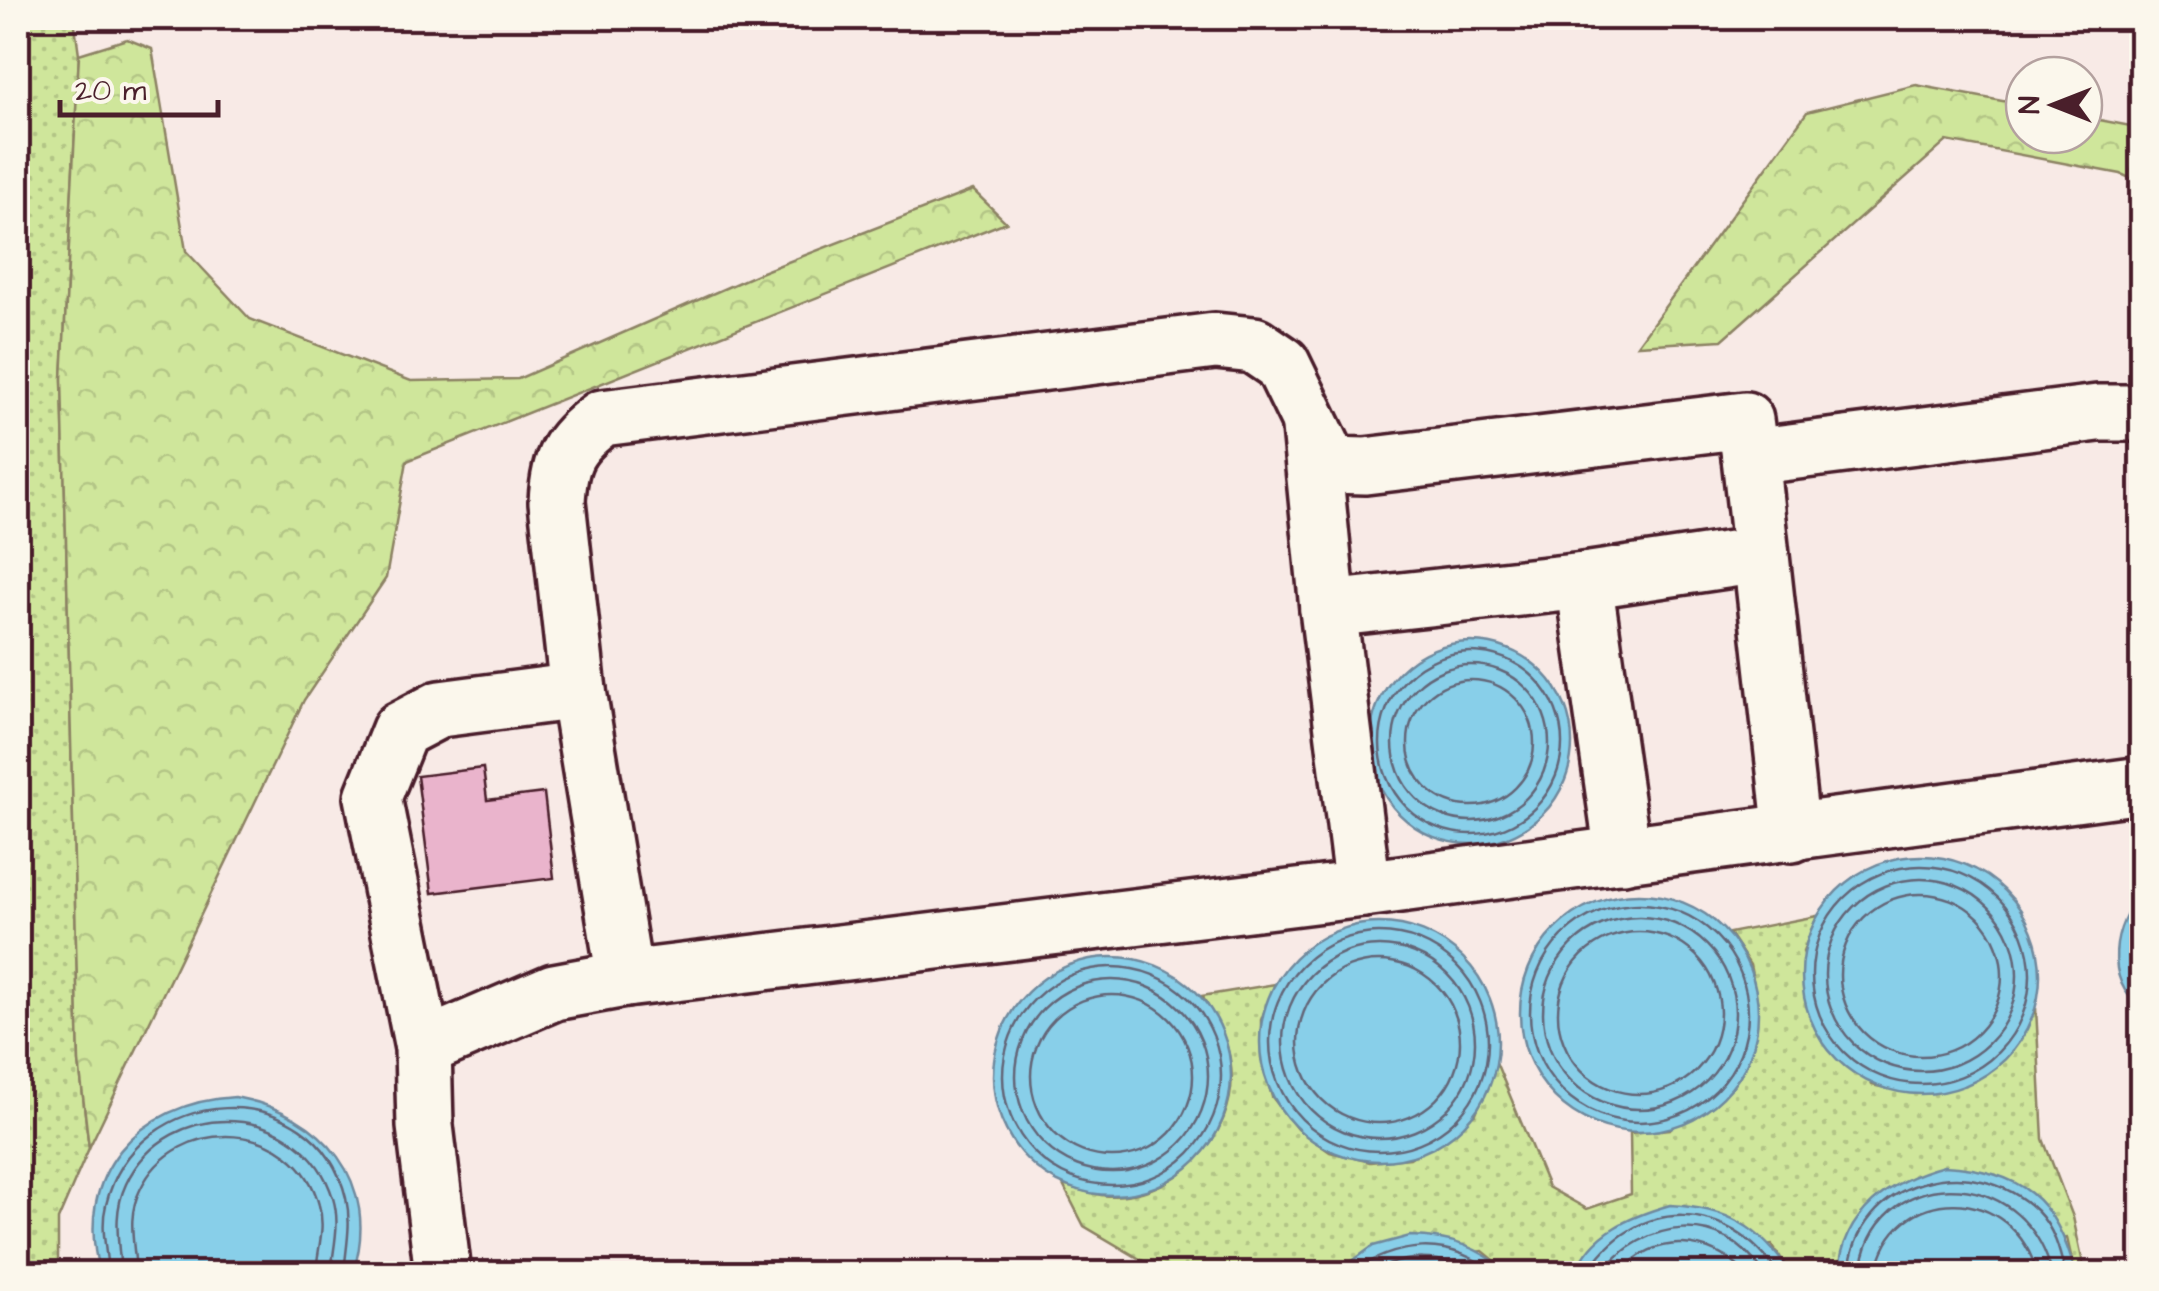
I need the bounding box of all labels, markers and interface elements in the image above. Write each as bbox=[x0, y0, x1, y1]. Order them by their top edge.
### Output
scale bar bbox=[60, 55, 218, 117]
north arrow bbox=[2004, 55, 2104, 155]
text: 20 m bbox=[75, 70, 147, 112]
text: N bbox=[2011, 96, 2050, 114]

